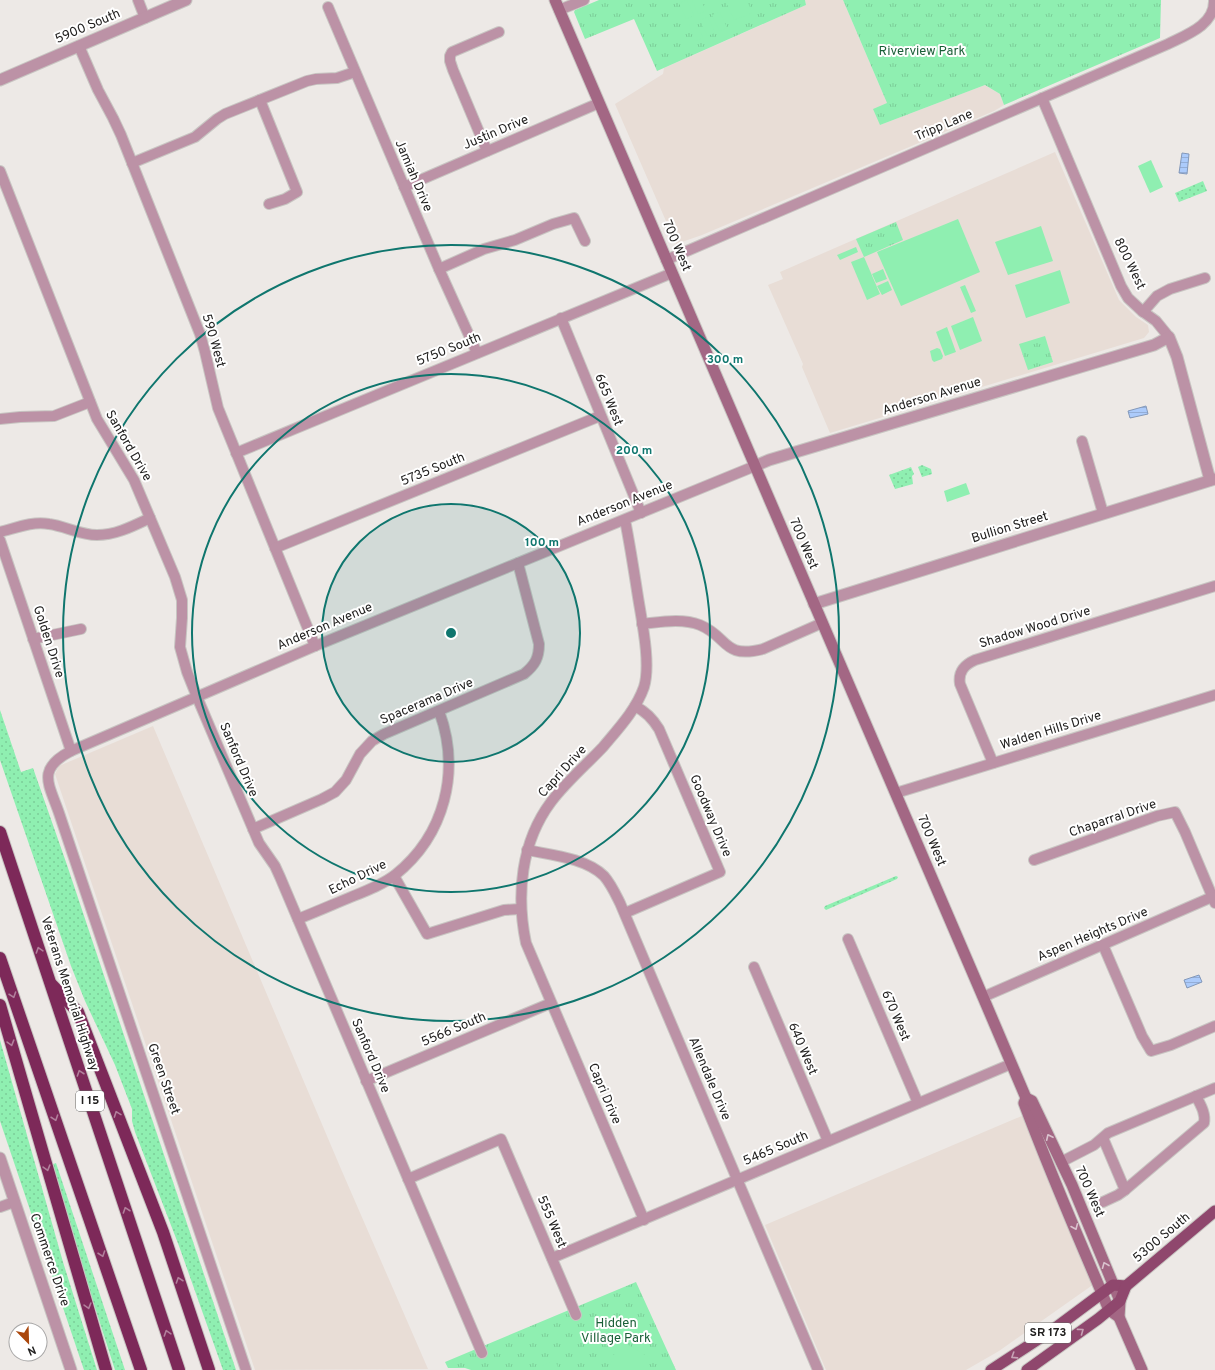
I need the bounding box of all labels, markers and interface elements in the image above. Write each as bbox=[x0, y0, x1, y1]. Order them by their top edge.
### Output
street label: 5900 South bbox=[53, 6, 123, 48]
park label: Riverview Park bbox=[879, 44, 966, 60]
street label: Tripp Lane bbox=[913, 107, 975, 145]
street label: Justin Drive bbox=[461, 112, 531, 154]
street label: Jamiah Drive bbox=[391, 138, 435, 214]
street label: 700 West bbox=[658, 218, 694, 274]
street label: 800 West bbox=[1110, 236, 1148, 293]
street label: 590 West bbox=[198, 312, 228, 370]
street label: 5750 South bbox=[414, 330, 484, 370]
text: 300 m bbox=[707, 352, 743, 368]
street label: 665 West bbox=[590, 372, 626, 428]
street label: Anderson Avenue bbox=[881, 374, 983, 420]
street label: Sanford Drive bbox=[101, 408, 155, 484]
text: 200 m bbox=[616, 443, 652, 459]
street label: 5735 South bbox=[399, 450, 467, 490]
street label: Anderson Avenue bbox=[575, 477, 675, 531]
street label: Bullion Street bbox=[970, 509, 1050, 547]
street label: 700 West bbox=[785, 516, 821, 572]
text: 100 m bbox=[525, 535, 559, 551]
street label: Anderson Avenue bbox=[275, 600, 375, 654]
street label: Shadow Wood Drive bbox=[977, 603, 1093, 653]
street label: Golden Drive bbox=[29, 604, 67, 680]
centre of rings bbox=[444, 626, 458, 640]
street label: Spacerama Drive bbox=[378, 675, 476, 729]
street label: Walden Hills Drive bbox=[999, 708, 1103, 754]
street label: Sanford Drive bbox=[215, 720, 261, 800]
street label: Capri Drive bbox=[535, 743, 591, 801]
street label: Goodway Drive bbox=[685, 772, 735, 860]
street label: Chaparral Drive bbox=[1067, 797, 1159, 841]
street label: 700 West bbox=[913, 813, 949, 869]
street label: Echo Drive bbox=[326, 857, 390, 899]
street label: Aspen Heights Drive bbox=[1035, 904, 1151, 966]
street label: Veterans Memorial Highway bbox=[36, 915, 102, 1073]
one-way arrow bbox=[35, 946, 44, 953]
street label: 670 West bbox=[877, 988, 913, 1044]
one-way arrow bbox=[8, 991, 16, 998]
street label: 5566 South bbox=[419, 1009, 489, 1051]
street label: Sanford Drive bbox=[347, 1016, 393, 1096]
street label: 640 West bbox=[784, 1020, 820, 1078]
street label: Allendale Drive bbox=[684, 1035, 734, 1123]
one-way arrow bbox=[6, 1039, 15, 1046]
street label: Green Street bbox=[143, 1041, 183, 1117]
street label: Capri Drive bbox=[584, 1061, 624, 1127]
one-way arrow bbox=[77, 1070, 85, 1077]
road number: I 15 bbox=[76, 1091, 104, 1111]
one-way arrow bbox=[113, 1111, 122, 1118]
one-way arrow bbox=[50, 1114, 59, 1121]
street label: 5465 South bbox=[741, 1128, 811, 1170]
one-way arrow bbox=[1046, 1133, 1054, 1141]
one-way arrow bbox=[42, 1164, 51, 1171]
street label: 700 West bbox=[1071, 1164, 1107, 1220]
street label: 555 West bbox=[533, 1193, 569, 1251]
one-way arrow bbox=[122, 1206, 131, 1213]
street label: 5300 South bbox=[1130, 1210, 1194, 1266]
street label: Commerce Drive bbox=[26, 1211, 72, 1309]
one-way arrow bbox=[1070, 1222, 1078, 1230]
one-way arrow bbox=[97, 1250, 106, 1257]
one-way arrow bbox=[1101, 1262, 1109, 1269]
one-way arrow bbox=[175, 1277, 184, 1284]
one-way arrow bbox=[83, 1302, 92, 1309]
park label: Hidden Village Park bbox=[581, 1316, 651, 1347]
north arrow bbox=[8, 1322, 48, 1362]
road number: SR 173 bbox=[1025, 1323, 1071, 1343]
one-way arrow bbox=[1077, 1329, 1084, 1336]
one-way arrow bbox=[163, 1330, 172, 1337]
text: N bbox=[25, 1342, 38, 1358]
one-way arrow bbox=[1011, 1351, 1018, 1359]

